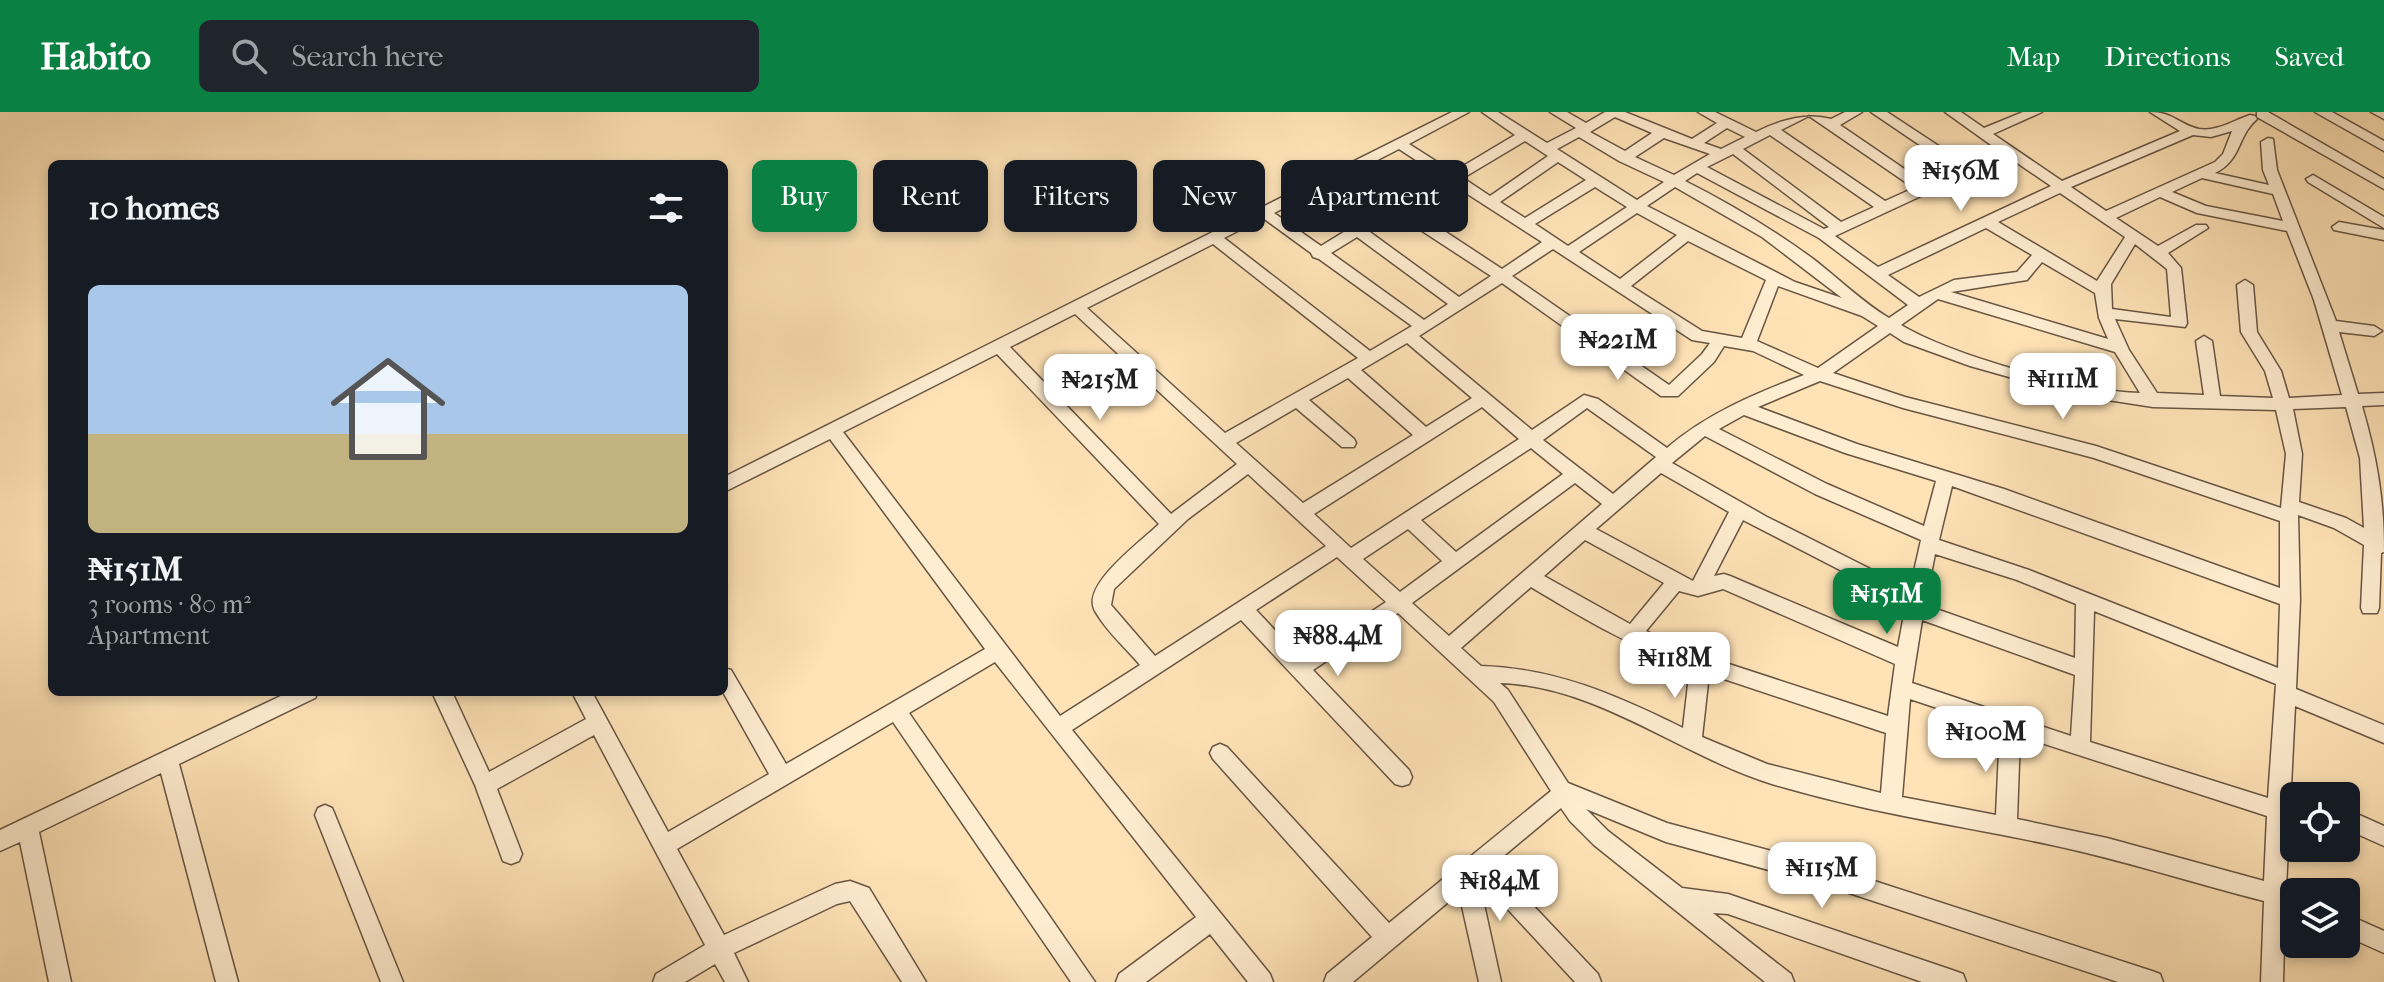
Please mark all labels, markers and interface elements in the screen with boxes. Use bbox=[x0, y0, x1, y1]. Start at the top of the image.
search box bbox=[199, 20, 759, 92]
text: Habito bbox=[40, 34, 151, 79]
icon: search bbox=[227, 34, 271, 78]
text: Search here bbox=[291, 39, 443, 74]
text: Map bbox=[2007, 40, 2060, 73]
text: Directions bbox=[2104, 40, 2231, 73]
text: Saved bbox=[2275, 40, 2344, 73]
pin: ₦156M bbox=[1905, 145, 2017, 213]
text: ₦156M bbox=[1922, 155, 2000, 186]
chip: Buy bbox=[752, 160, 857, 232]
chip: Rent bbox=[873, 160, 988, 232]
chip: Filters bbox=[1004, 160, 1137, 232]
chip: New bbox=[1153, 160, 1265, 232]
chip: Apartment bbox=[1281, 160, 1468, 232]
icon: filters bbox=[644, 186, 688, 230]
text: 10 homes bbox=[88, 188, 219, 228]
pin: ₦221M bbox=[1562, 314, 1674, 382]
text: ₦221M bbox=[1579, 324, 1657, 355]
icon: home bbox=[316, 337, 460, 481]
pin: ₦111M bbox=[2007, 353, 2119, 421]
pin: ₦215M bbox=[1044, 354, 1156, 422]
text: ₦111M bbox=[2028, 363, 2098, 394]
text: ₦215M bbox=[1062, 364, 1138, 395]
text: ₦151M bbox=[88, 549, 183, 589]
pin: ₦151M bbox=[1831, 568, 1943, 636]
text: ₦151M bbox=[1851, 578, 1923, 609]
text: 3 rooms · 80 m² bbox=[88, 589, 251, 620]
pin: ₦88.4M bbox=[1273, 610, 1403, 678]
text: Apartment bbox=[88, 620, 210, 651]
text: ₦88.4M bbox=[1293, 620, 1383, 651]
pin: ₦118M bbox=[1619, 632, 1731, 700]
text: ₦118M bbox=[1638, 642, 1712, 673]
pin: ₦100M bbox=[1930, 706, 2042, 774]
text: ₦100M bbox=[1946, 716, 2026, 747]
map controls bbox=[2280, 782, 2360, 958]
button: locate bbox=[2280, 782, 2360, 862]
pin: ₦115M bbox=[1766, 842, 1878, 910]
text: ₦115M bbox=[1786, 852, 1858, 883]
pin: ₦184M bbox=[1444, 855, 1556, 923]
text: ₦184M bbox=[1460, 865, 1540, 896]
button: layers bbox=[2280, 878, 2360, 958]

